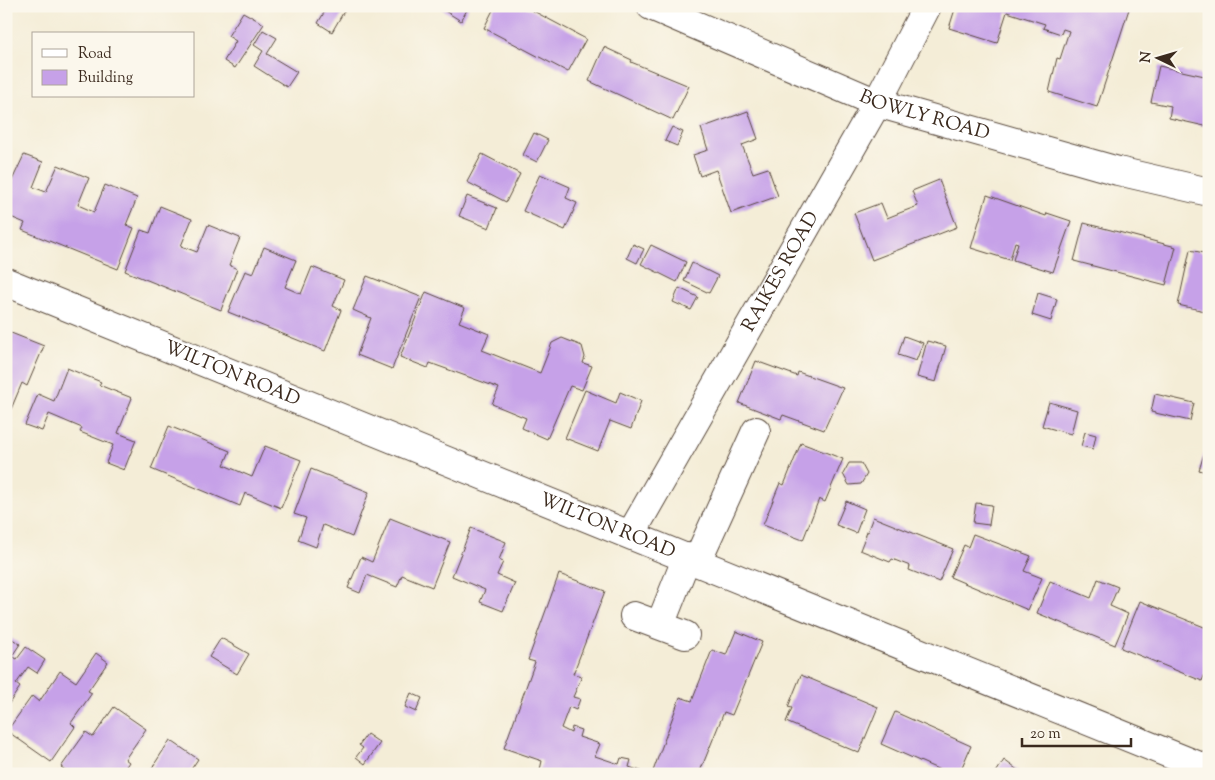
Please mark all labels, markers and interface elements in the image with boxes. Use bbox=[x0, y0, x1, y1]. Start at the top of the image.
legend bbox=[32, 32, 195, 98]
north arrow bbox=[1132, 32, 1182, 82]
text: Road bbox=[78, 44, 112, 65]
text: N bbox=[1137, 51, 1157, 63]
text: Building bbox=[78, 68, 133, 89]
street label: BOWLY ROAD bbox=[855, 83, 993, 148]
street label: RAIKES ROAD bbox=[736, 206, 826, 337]
street label: WILTON ROAD bbox=[160, 334, 304, 413]
street label: WILTON ROAD bbox=[535, 486, 679, 566]
scale bar bbox=[1022, 715, 1131, 747]
text: 20 m bbox=[1030, 724, 1061, 745]

